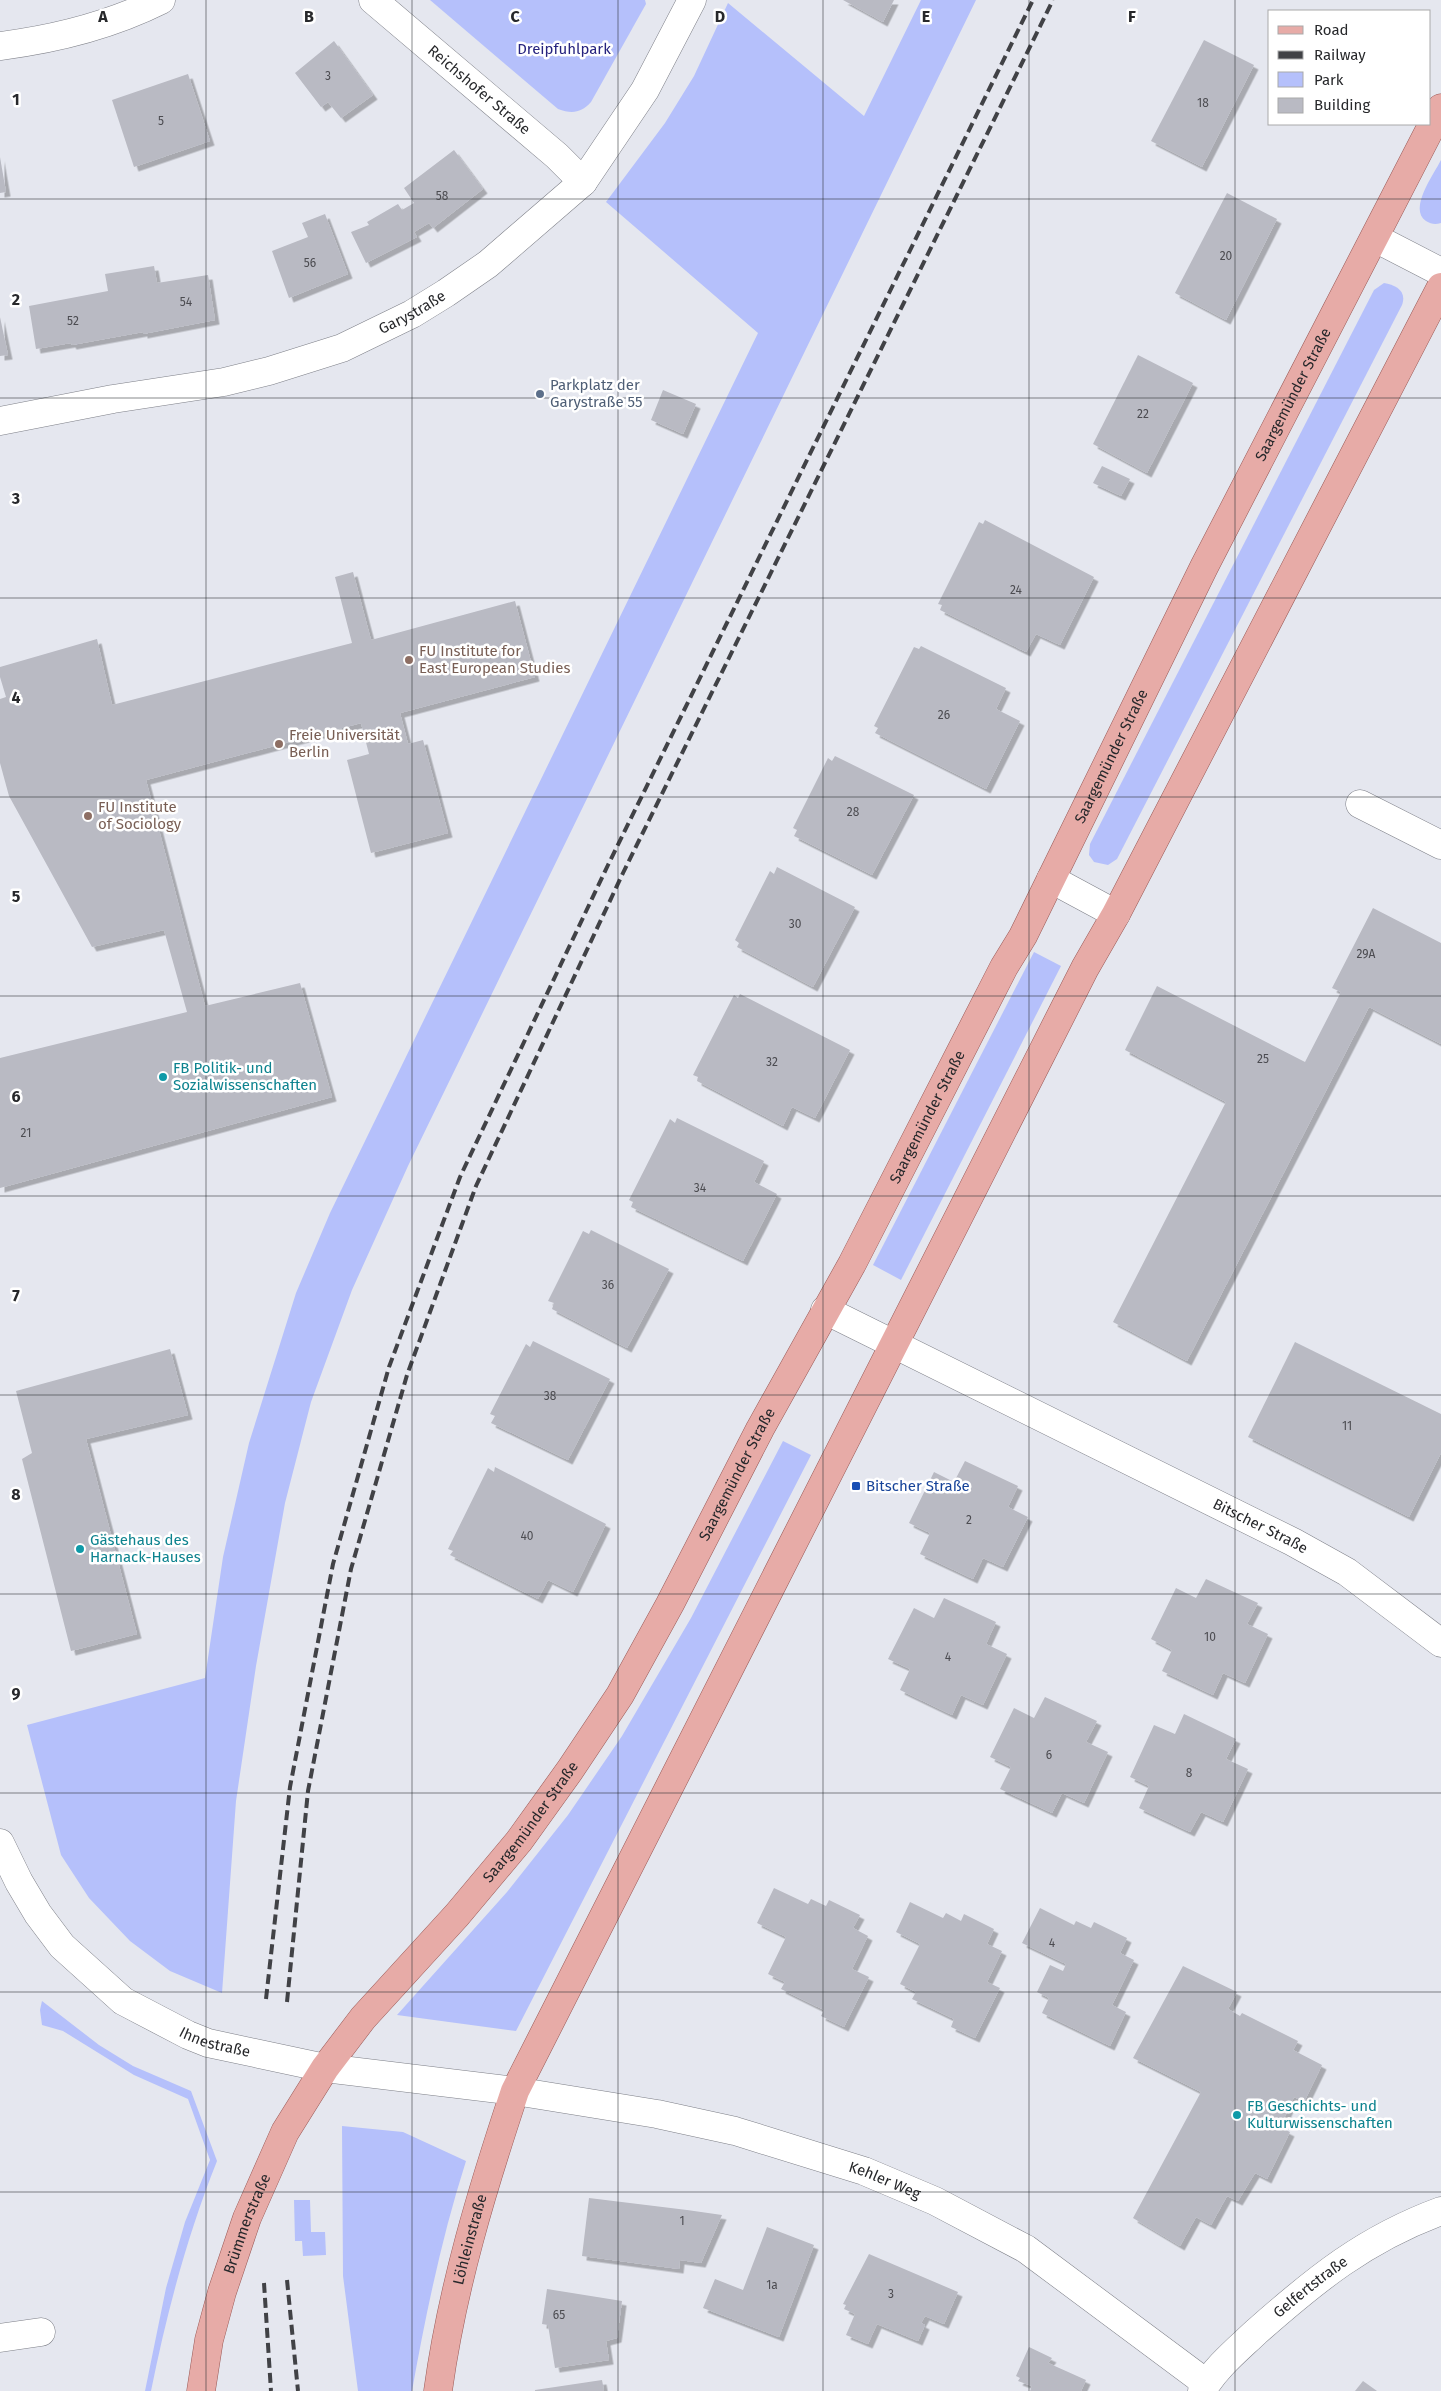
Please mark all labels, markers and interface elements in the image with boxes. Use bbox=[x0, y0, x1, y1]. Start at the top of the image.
text: A bbox=[97, 7, 108, 26]
text: B bbox=[304, 7, 314, 26]
text: C bbox=[510, 7, 520, 26]
text: D bbox=[715, 7, 725, 26]
text: E bbox=[922, 7, 930, 26]
text: F bbox=[1128, 7, 1136, 26]
legend bbox=[1268, 10, 1431, 125]
text: Road bbox=[1314, 21, 1349, 39]
park label: Dreipfuhlpark bbox=[517, 40, 611, 58]
street label: Reichshofer Straße bbox=[424, 41, 534, 138]
text: Railway bbox=[1314, 46, 1366, 64]
house number: 3 bbox=[325, 69, 331, 83]
text: Park bbox=[1314, 71, 1344, 89]
text: 1 bbox=[12, 90, 20, 109]
house number: 18 bbox=[1197, 96, 1209, 110]
text: Building bbox=[1314, 96, 1370, 114]
house number: 5 bbox=[158, 114, 164, 128]
house number: 58 bbox=[436, 189, 449, 203]
house number: 20 bbox=[1220, 249, 1233, 263]
house number: 56 bbox=[304, 256, 316, 270]
street label: Garystraße bbox=[376, 287, 449, 338]
text: 2 bbox=[12, 290, 20, 309]
house number: 54 bbox=[180, 295, 193, 309]
house number: 52 bbox=[67, 314, 79, 328]
street label: Saargemünder Straße bbox=[1251, 325, 1335, 464]
place label: Parkplatz der Garystraße 55 bbox=[550, 376, 643, 411]
marker: Parkplatz der Garystraße 55 bbox=[534, 388, 546, 400]
house number: 22 bbox=[1137, 407, 1149, 421]
text: 3 bbox=[11, 489, 20, 508]
house number: 24 bbox=[1010, 583, 1023, 597]
place label: FU Institute for East European Studies bbox=[419, 642, 570, 677]
marker: FU Institute for East European Studies bbox=[403, 654, 415, 666]
street label: Saargemünder Straße bbox=[1071, 686, 1152, 826]
text: 4 bbox=[11, 688, 21, 707]
house number: 26 bbox=[938, 708, 950, 722]
place label: Freie Universität Berlin bbox=[289, 726, 400, 761]
marker: Freie Universität Berlin bbox=[273, 738, 285, 750]
place label: FU Institute of Sociology bbox=[98, 798, 182, 833]
house number: 28 bbox=[847, 805, 860, 819]
marker: FU Institute of Sociology bbox=[82, 810, 94, 822]
text: 5 bbox=[12, 887, 21, 906]
house number: 30 bbox=[789, 917, 802, 931]
house number: 29A bbox=[1357, 947, 1376, 961]
street label: Saargemünder Straße bbox=[886, 1047, 969, 1187]
house number: 25 bbox=[1257, 1052, 1269, 1066]
house number: 32 bbox=[766, 1055, 778, 1069]
place label: FB Politik- und Sozialwissenschaften bbox=[173, 1059, 317, 1094]
marker: FB Politik- und Sozialwissenschaften bbox=[157, 1071, 169, 1083]
text: 6 bbox=[11, 1087, 21, 1106]
house number: 21 bbox=[21, 1126, 31, 1140]
house number: 34 bbox=[694, 1181, 707, 1195]
house number: 36 bbox=[602, 1278, 614, 1292]
text: 7 bbox=[12, 1286, 20, 1305]
house number: 38 bbox=[544, 1389, 557, 1403]
street label: Saargemünder Straße bbox=[695, 1405, 779, 1544]
house number: 11 bbox=[1342, 1419, 1352, 1433]
place label: Bitscher Straße bbox=[866, 1477, 970, 1495]
marker: Bitscher Straße bbox=[850, 1480, 862, 1492]
text: 8 bbox=[11, 1485, 21, 1504]
street label: Bitscher Straße bbox=[1210, 1495, 1311, 1557]
house number: 2 bbox=[966, 1513, 972, 1527]
house number: 40 bbox=[520, 1529, 534, 1543]
place label: Gästehaus des Harnack-Hauses bbox=[90, 1531, 201, 1566]
marker: Gästehaus des Harnack-Hauses bbox=[74, 1543, 86, 1555]
house number: 10 bbox=[1204, 1630, 1216, 1644]
house number: 4 bbox=[945, 1650, 952, 1664]
text: 9 bbox=[12, 1684, 21, 1703]
house number: 6 bbox=[1046, 1748, 1052, 1762]
street label: Saargemünder Straße bbox=[479, 1758, 582, 1886]
house number: 8 bbox=[1186, 1766, 1193, 1780]
house number: 4 bbox=[1049, 1936, 1056, 1950]
street label: Ihnestraße bbox=[176, 2023, 252, 2061]
place label: FB Geschichts- und Kulturwissenschaften bbox=[1247, 2097, 1393, 2132]
marker: FB Geschichts- und Kulturwissenschaften bbox=[1231, 2109, 1243, 2121]
street label: Kehler Weg bbox=[847, 2158, 924, 2203]
street label: Brümmerstraße bbox=[220, 2171, 274, 2276]
street label: Löhleinstraße bbox=[449, 2192, 491, 2287]
house number: 1 bbox=[679, 2214, 685, 2228]
street label: Gelfertstraße bbox=[1270, 2252, 1351, 2322]
house number: 1a bbox=[766, 2278, 778, 2292]
house number: 3 bbox=[888, 2287, 894, 2301]
house number: 65 bbox=[553, 2308, 565, 2322]

